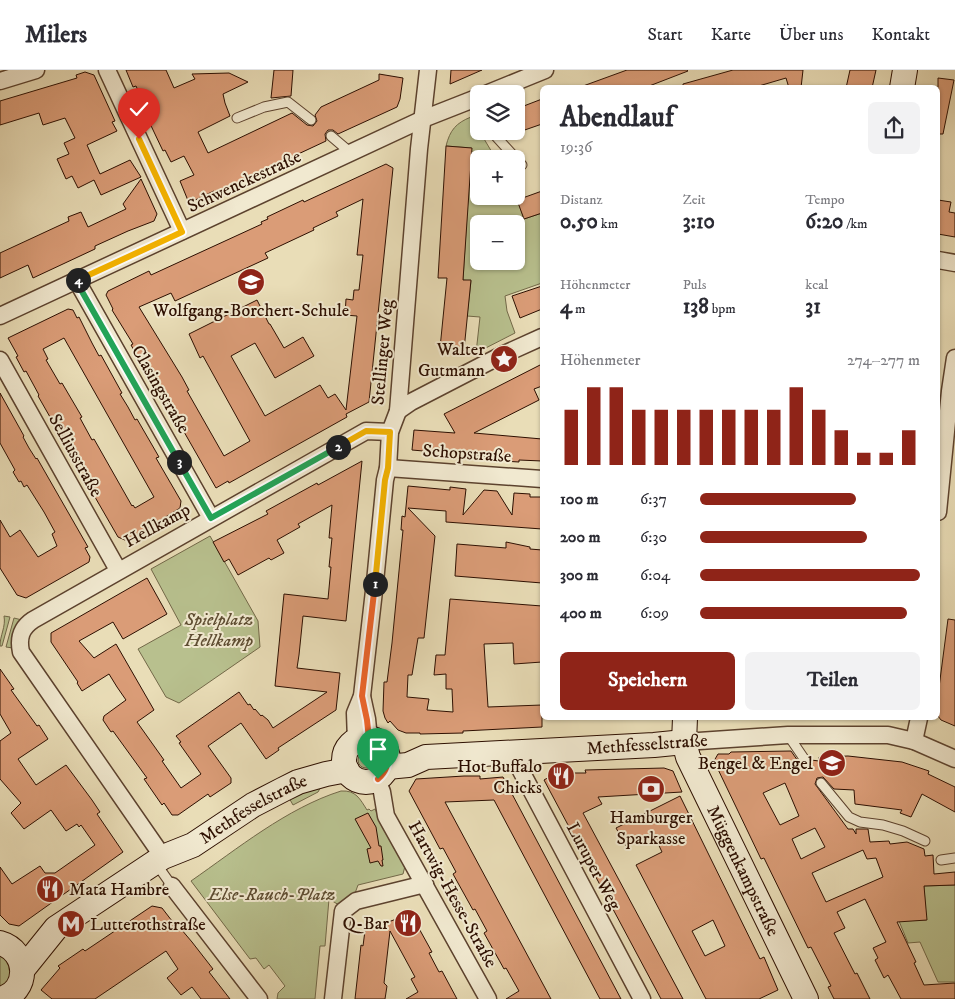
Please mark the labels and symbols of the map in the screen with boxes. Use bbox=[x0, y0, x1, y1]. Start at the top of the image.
pin bbox=[118, 88, 160, 139]
street label: Schwenckestraße bbox=[184, 146, 305, 218]
school or university icon: Wolfgang-Borchert-Schule bbox=[236, 267, 266, 297]
pin: 4 bbox=[66, 268, 90, 292]
street label: Stellinger Weg bbox=[367, 298, 399, 406]
place label: Wolfgang-Borchert-Schule bbox=[152, 300, 349, 322]
place label: Walter Gutmann bbox=[418, 339, 486, 382]
street label: Clasingstraße bbox=[126, 341, 194, 438]
place icon: Walter Gutmann bbox=[489, 344, 519, 374]
street label: Selliusstraße bbox=[43, 410, 107, 501]
pin: 2 bbox=[326, 434, 350, 460]
street label: Schopstraße bbox=[422, 440, 512, 468]
pin: 3 bbox=[166, 450, 192, 474]
street label: Hellkamp bbox=[121, 499, 194, 553]
pin: 1 bbox=[362, 572, 388, 596]
park label: Spielplatz Hellkamp bbox=[184, 609, 253, 652]
pin bbox=[357, 728, 399, 779]
street label: Methfesselstraße bbox=[586, 730, 708, 760]
school or university icon: Bengel & Engel bbox=[817, 748, 847, 778]
place label: Bengel & Engel bbox=[698, 753, 814, 775]
place label: Hot Buffalo Chicks bbox=[457, 756, 542, 799]
restaurant icon: Hot Buffalo Chicks bbox=[546, 761, 576, 791]
street label: Methfesselstraße bbox=[196, 770, 310, 849]
bank icon: Hamburger Sparkasse bbox=[636, 774, 666, 804]
street label: Müggenkampstraße bbox=[701, 802, 784, 940]
place label: Hamburger Sparkasse bbox=[610, 807, 693, 850]
street label: Hartwig-Hesse-Straße bbox=[403, 817, 502, 972]
street label: Luruper Weg bbox=[561, 819, 625, 914]
restaurant icon: Mata Hambre bbox=[35, 874, 65, 904]
place label: Mata Hambre bbox=[69, 879, 169, 901]
park label: Else-Rauch-Platz bbox=[207, 884, 336, 906]
restaurant icon: Q-Bar bbox=[393, 908, 423, 938]
metro station icon: Lutterothstraße bbox=[56, 909, 86, 939]
place label: Q-Bar bbox=[343, 913, 389, 935]
place label: Lutterothstraße bbox=[90, 914, 206, 936]

